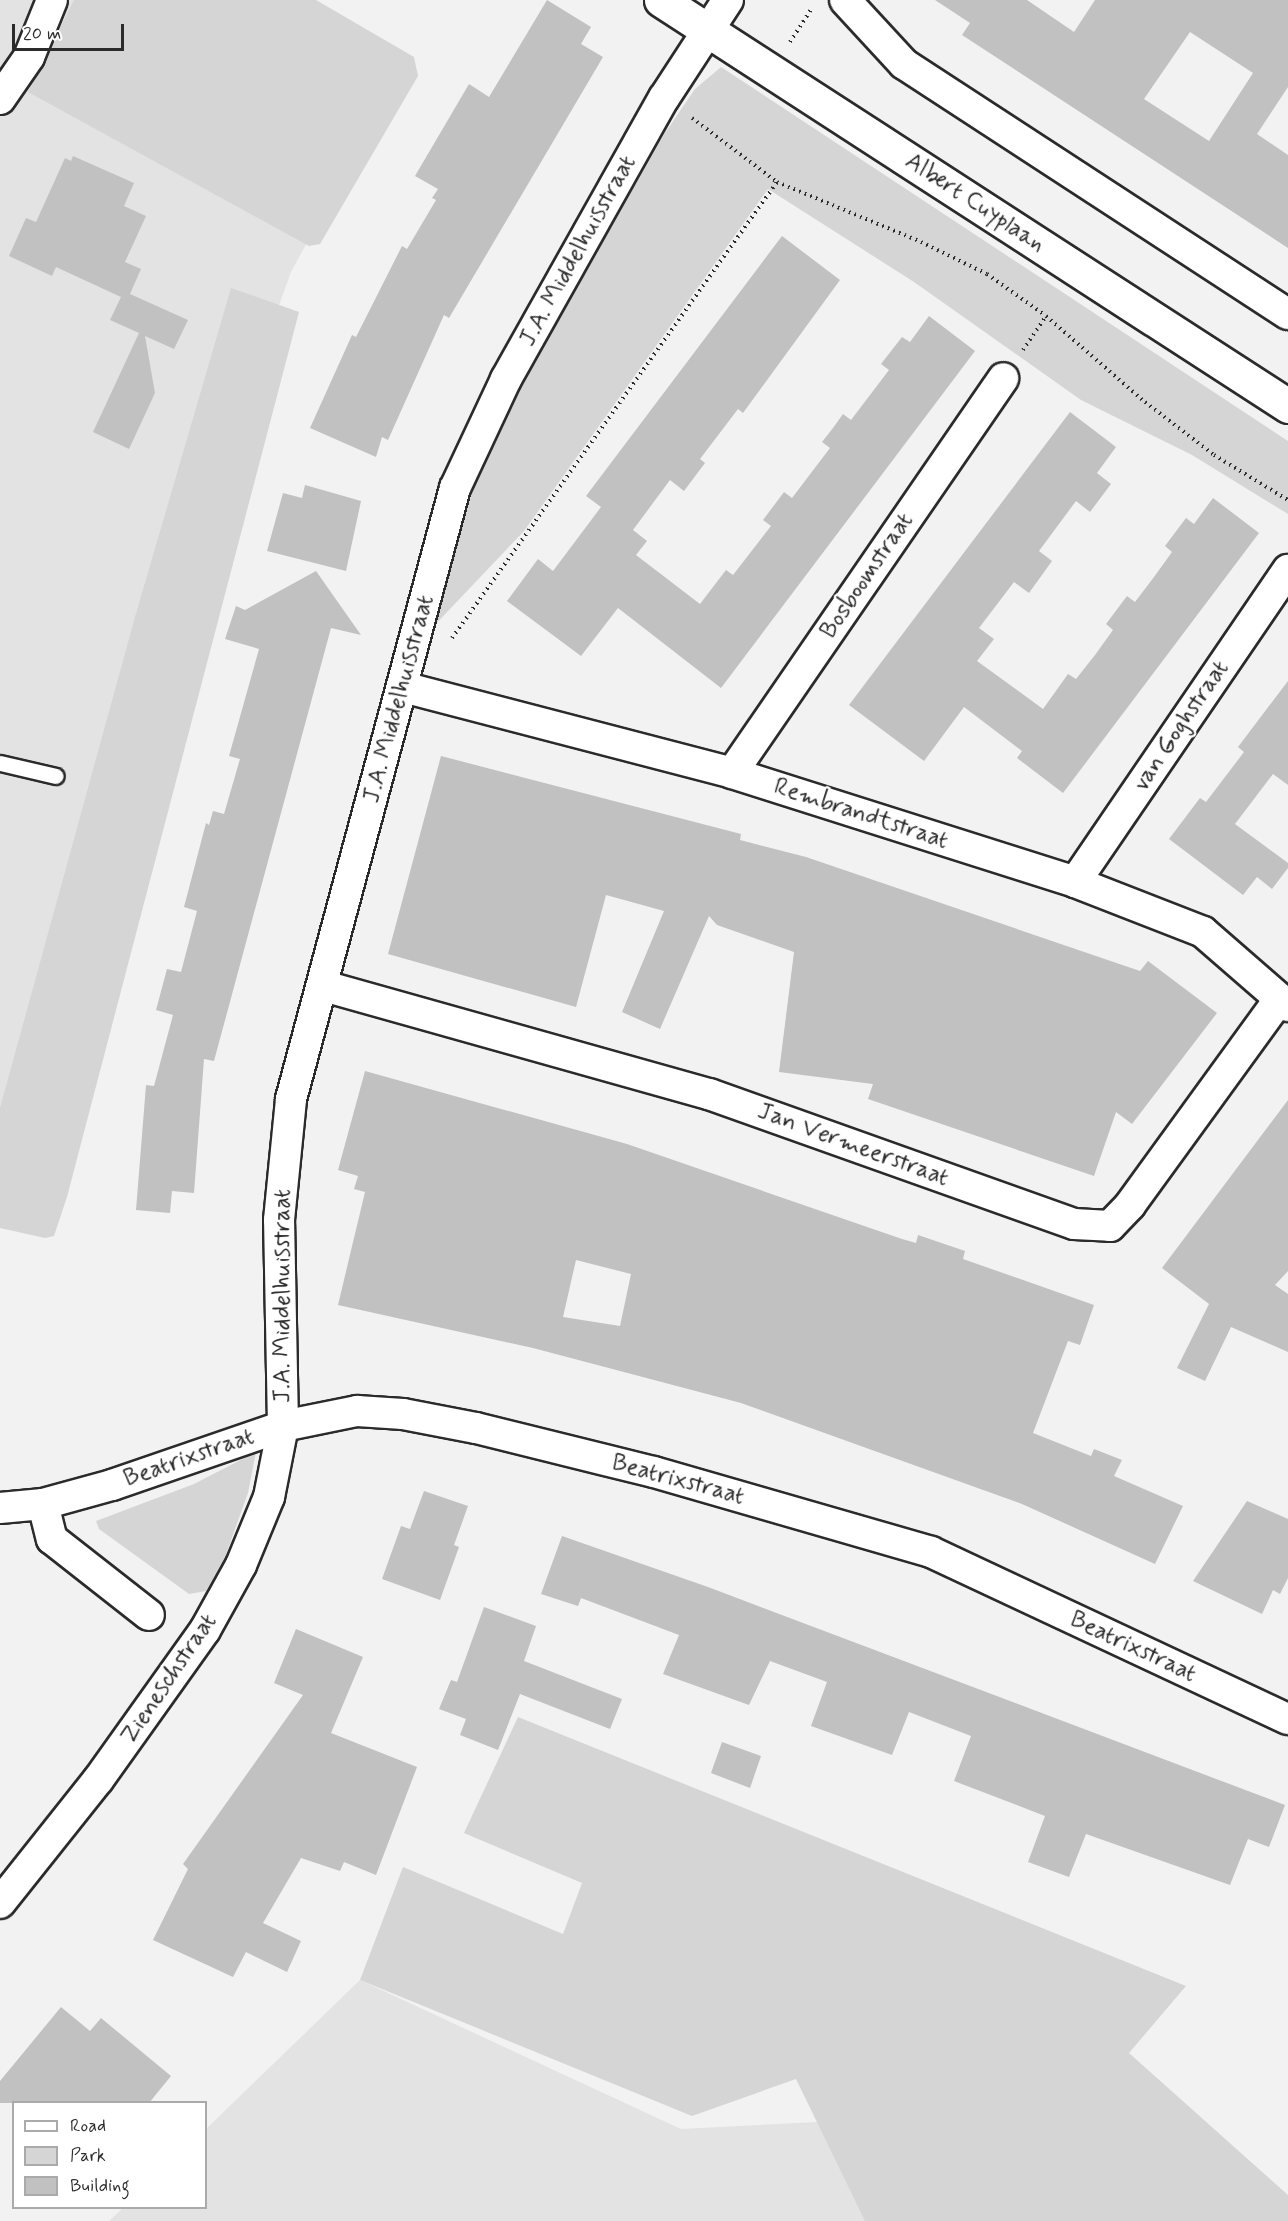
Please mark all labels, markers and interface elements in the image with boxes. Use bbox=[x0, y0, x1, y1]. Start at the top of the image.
scale bar bbox=[15, 12, 128, 50]
text: 20 m bbox=[23, 22, 61, 46]
street label: Albert Cuyplaan bbox=[898, 146, 1052, 260]
street label: J.A. Middelhuisstraat bbox=[514, 150, 642, 352]
street label: Bosboomstraat bbox=[814, 508, 920, 644]
street label: J.A. Middelhuisstraat bbox=[357, 592, 441, 806]
street label: van Goghstraat bbox=[1127, 656, 1235, 796]
street label: Rembrandtstraat bbox=[770, 772, 952, 856]
street label: Jan Vermeerstraat bbox=[754, 1097, 952, 1193]
street label: J.A. Middelhuisstraat bbox=[269, 1189, 297, 1403]
street label: Beatrixstraat bbox=[120, 1422, 258, 1494]
street label: Beatrixstraat bbox=[609, 1448, 747, 1512]
street label: Beatrixstraat bbox=[1065, 1605, 1201, 1689]
street label: Zieneschstraat bbox=[115, 1608, 223, 1750]
legend bbox=[12, 2101, 207, 2209]
text: Road bbox=[70, 2114, 106, 2138]
text: Park bbox=[70, 2144, 106, 2168]
text: Building bbox=[70, 2174, 130, 2198]

